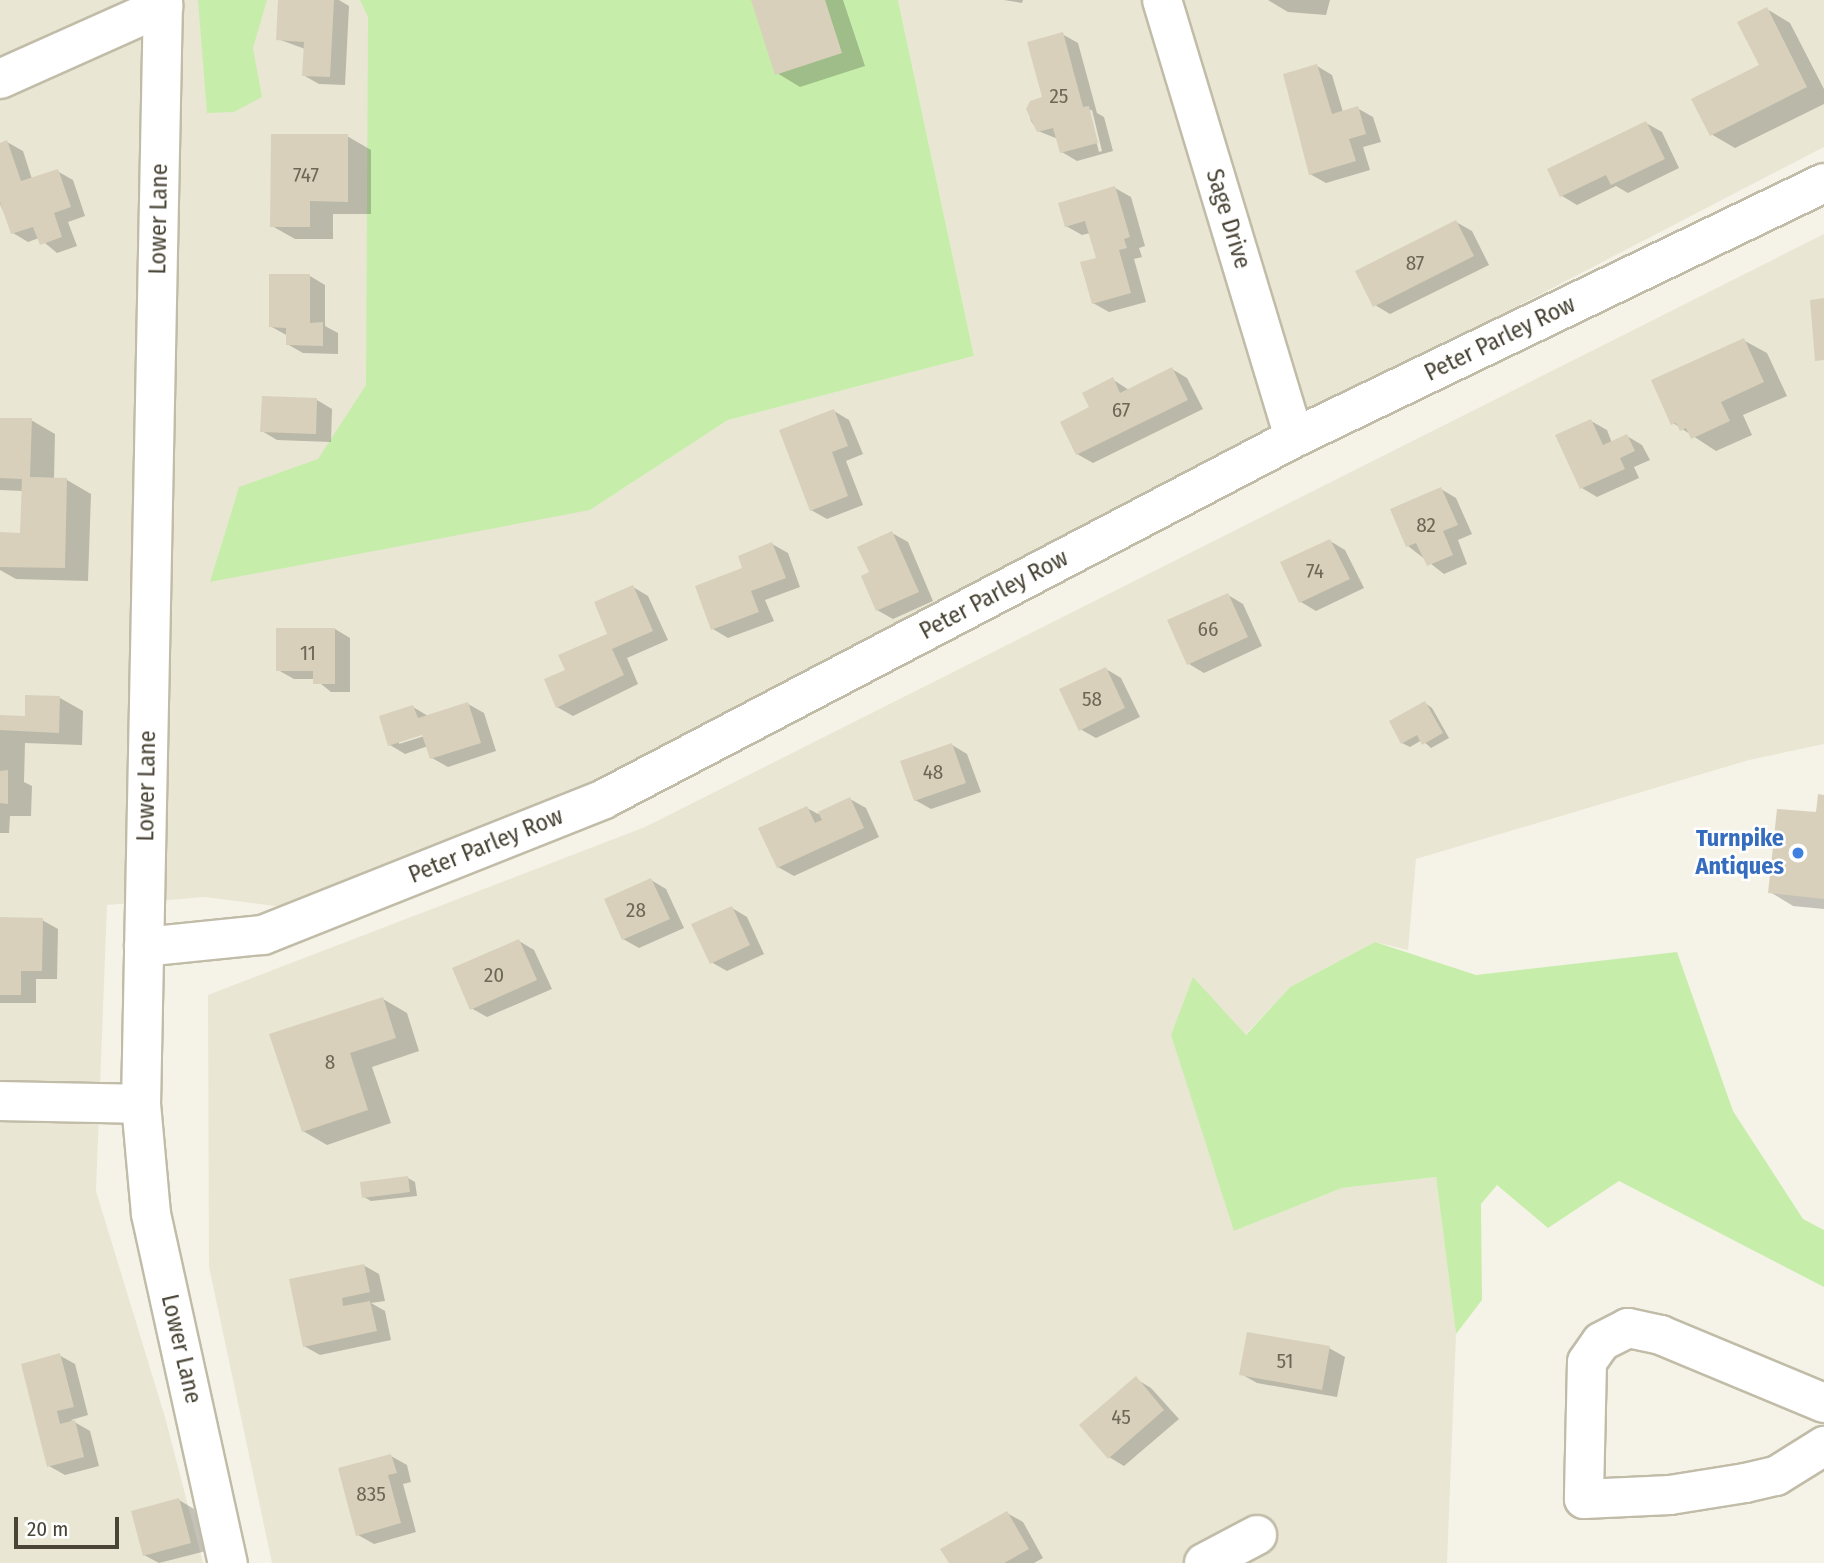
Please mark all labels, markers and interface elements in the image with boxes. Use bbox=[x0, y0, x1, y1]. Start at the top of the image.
house number: 25 bbox=[1050, 83, 1068, 109]
house number: 747 bbox=[293, 162, 319, 188]
street label: Lower Lane bbox=[144, 163, 174, 275]
street label: Sage Drive bbox=[1199, 166, 1257, 272]
house number: 87 bbox=[1406, 250, 1424, 276]
street label: Peter Parley Row bbox=[1420, 290, 1580, 388]
house number: 67 bbox=[1112, 397, 1130, 423]
house number: 82 bbox=[1416, 512, 1436, 538]
street label: Peter Parley Row bbox=[915, 544, 1073, 646]
house number: 74 bbox=[1306, 558, 1324, 584]
house number: 66 bbox=[1198, 616, 1218, 642]
house number: 11 bbox=[300, 640, 316, 666]
house number: 58 bbox=[1082, 686, 1102, 712]
street label: Lower Lane bbox=[132, 730, 162, 842]
house number: 48 bbox=[923, 759, 943, 785]
street label: Peter Parley Row bbox=[405, 802, 567, 890]
place label: Turnpike Antiques bbox=[1696, 825, 1784, 881]
marker: Turnpike Antiques bbox=[1790, 845, 1806, 861]
house number: 28 bbox=[626, 897, 646, 923]
house number: 20 bbox=[484, 962, 504, 988]
house number: 8 bbox=[325, 1049, 335, 1075]
street label: Lower Lane bbox=[154, 1292, 208, 1406]
house number: 51 bbox=[1277, 1348, 1293, 1374]
house number: 45 bbox=[1111, 1404, 1131, 1430]
house number: 835 bbox=[356, 1481, 386, 1507]
scale bar bbox=[18, 1504, 122, 1548]
text: 20 m bbox=[27, 1516, 68, 1542]

